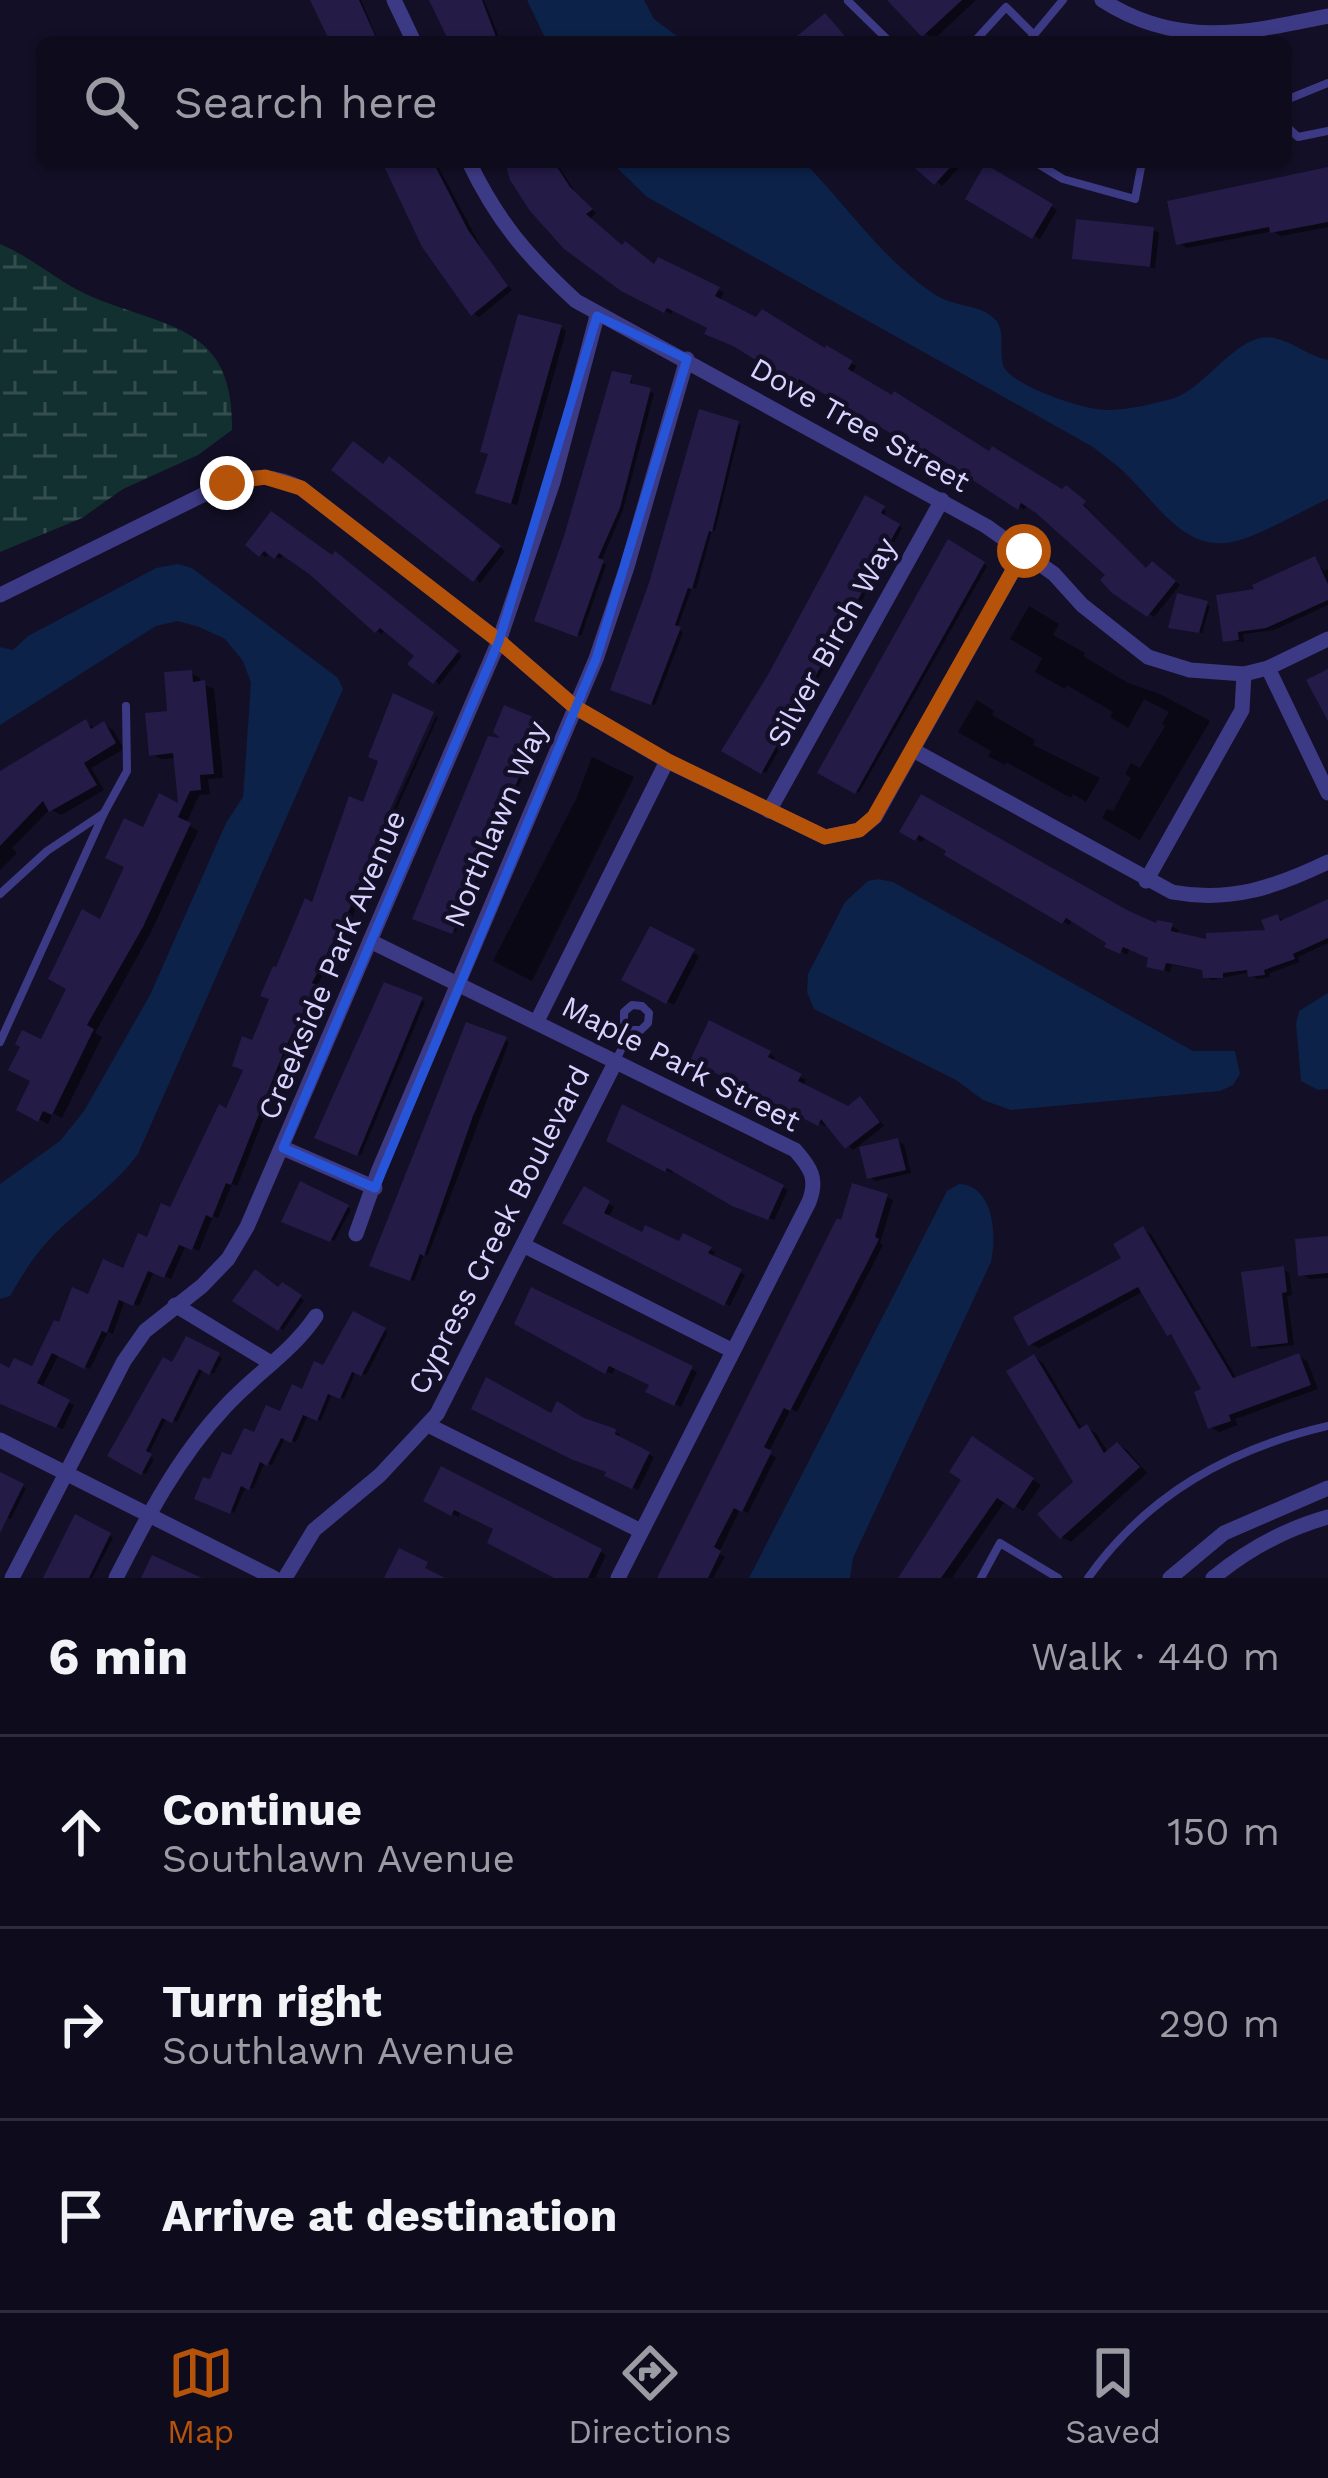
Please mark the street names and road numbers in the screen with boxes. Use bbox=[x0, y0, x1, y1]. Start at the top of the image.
street label: Dove Tree Street bbox=[745, 350, 976, 499]
street label: Silver Birch Way bbox=[760, 531, 904, 752]
street label: Northlawn Way bbox=[436, 715, 555, 932]
street label: Creekside Park Avenue bbox=[250, 805, 413, 1125]
street label: Maple Park Street bbox=[556, 988, 806, 1139]
street label: Cypress Creek Boulevard bbox=[400, 1060, 597, 1400]

